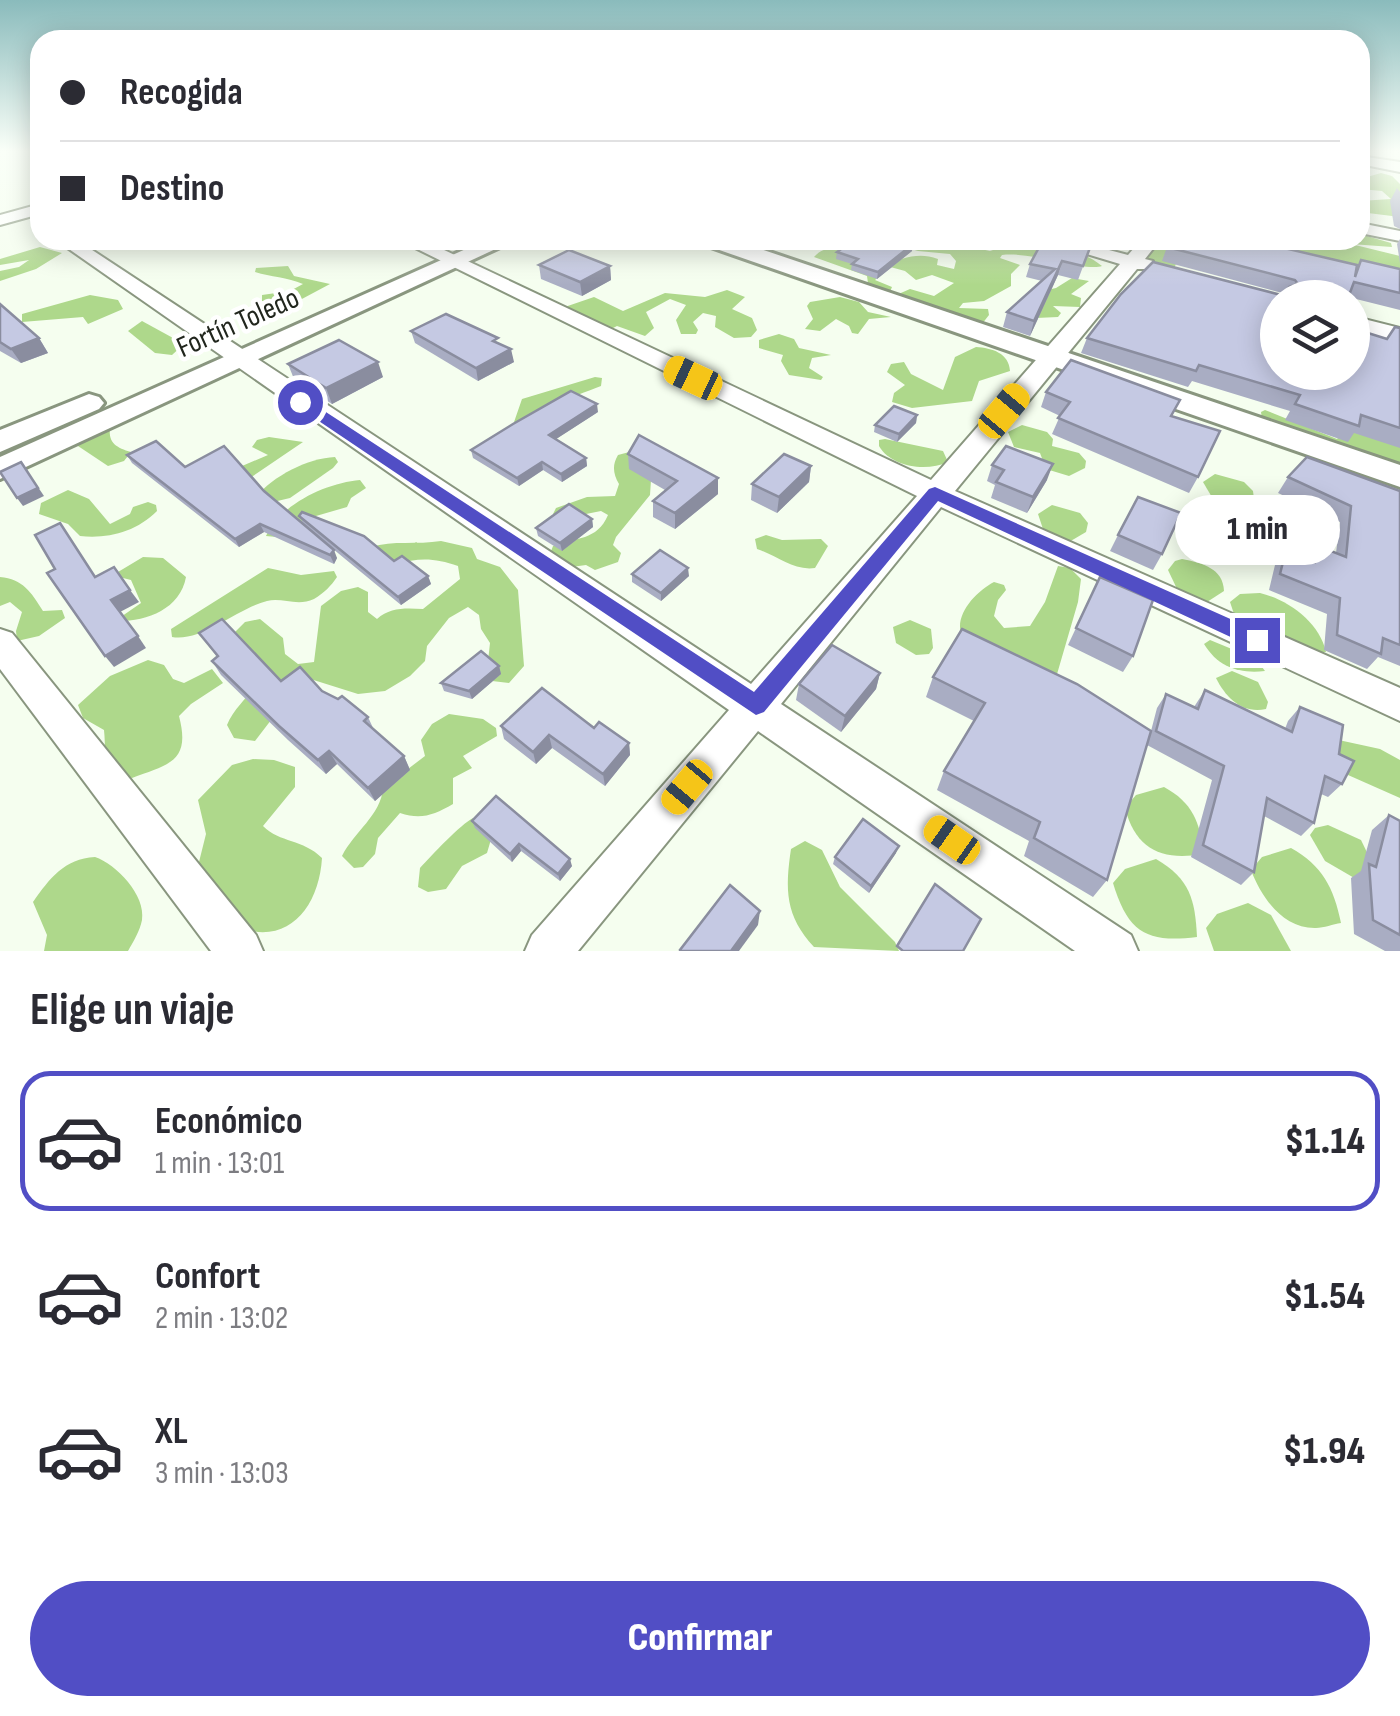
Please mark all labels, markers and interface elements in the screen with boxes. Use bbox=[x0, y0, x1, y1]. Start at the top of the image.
text: Recogida bbox=[120, 70, 243, 115]
text: Destino bbox=[120, 166, 224, 211]
street label: Fortín Toledo bbox=[171, 280, 305, 366]
map controls bbox=[1260, 280, 1370, 390]
button: layers bbox=[1260, 280, 1370, 390]
car bbox=[659, 352, 727, 404]
car bbox=[973, 378, 1035, 444]
route start bbox=[278, 380, 323, 425]
callout: 1 min bbox=[1174, 495, 1340, 565]
text: 1 min bbox=[1227, 510, 1288, 549]
route end bbox=[1235, 618, 1280, 663]
car bbox=[656, 754, 718, 820]
car bbox=[919, 811, 985, 869]
text: Elige un viaje bbox=[30, 983, 235, 1038]
icon: car bbox=[35, 1096, 125, 1186]
text: Económico bbox=[155, 1099, 303, 1144]
text: $1.14 bbox=[1285, 1119, 1365, 1164]
text: 1 min · 13:01 bbox=[155, 1144, 284, 1183]
icon: car bbox=[35, 1251, 125, 1341]
text: Confort bbox=[155, 1254, 260, 1299]
text: $1.54 bbox=[1284, 1274, 1365, 1319]
text: 2 min · 13:02 bbox=[155, 1299, 288, 1338]
icon: car bbox=[35, 1406, 125, 1496]
text: XL bbox=[155, 1409, 188, 1454]
text: $1.94 bbox=[1283, 1429, 1365, 1474]
text: 3 min · 13:03 bbox=[155, 1454, 289, 1493]
button: Confirmar bbox=[30, 1581, 1370, 1696]

